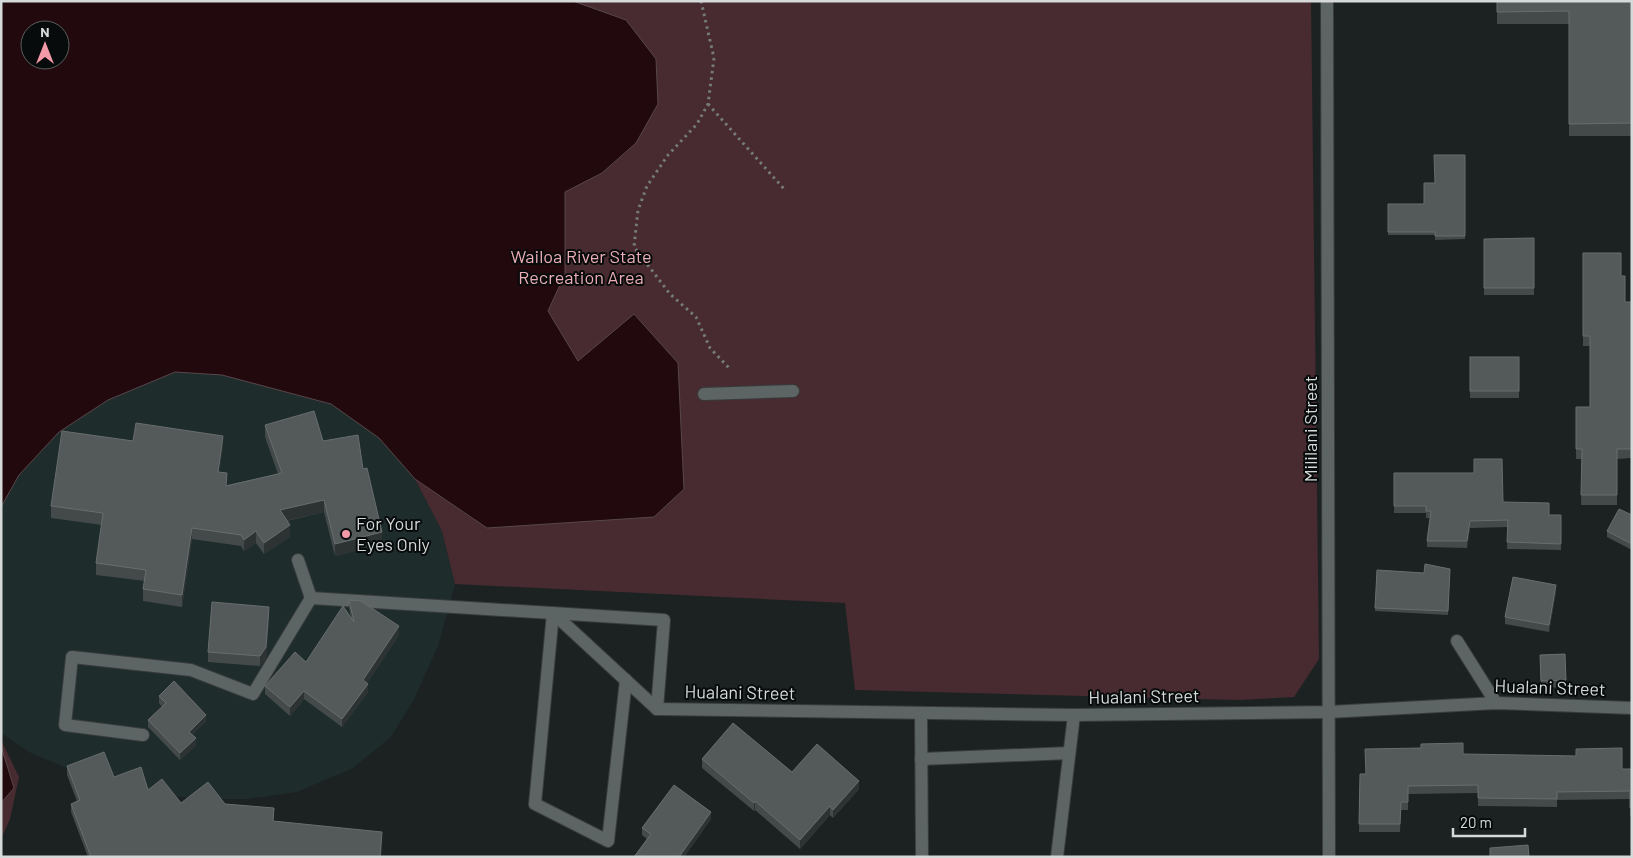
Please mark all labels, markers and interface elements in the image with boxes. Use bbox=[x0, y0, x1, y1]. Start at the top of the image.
north arrow bbox=[20, 20, 70, 70]
text: N bbox=[40, 23, 50, 40]
park label: Wailoa River State Recreation Area bbox=[510, 245, 652, 288]
street label: Mililani Street bbox=[1299, 376, 1321, 482]
place label: For Your Eyes Only bbox=[356, 512, 430, 555]
marker: For Your Eyes Only bbox=[340, 528, 352, 540]
street label: Hualani Street bbox=[1494, 674, 1606, 700]
street label: Hualani Street bbox=[684, 680, 796, 704]
street label: Hualani Street bbox=[1088, 684, 1200, 708]
scale bar bbox=[1453, 806, 1526, 838]
text: 20 m bbox=[1460, 813, 1492, 831]

